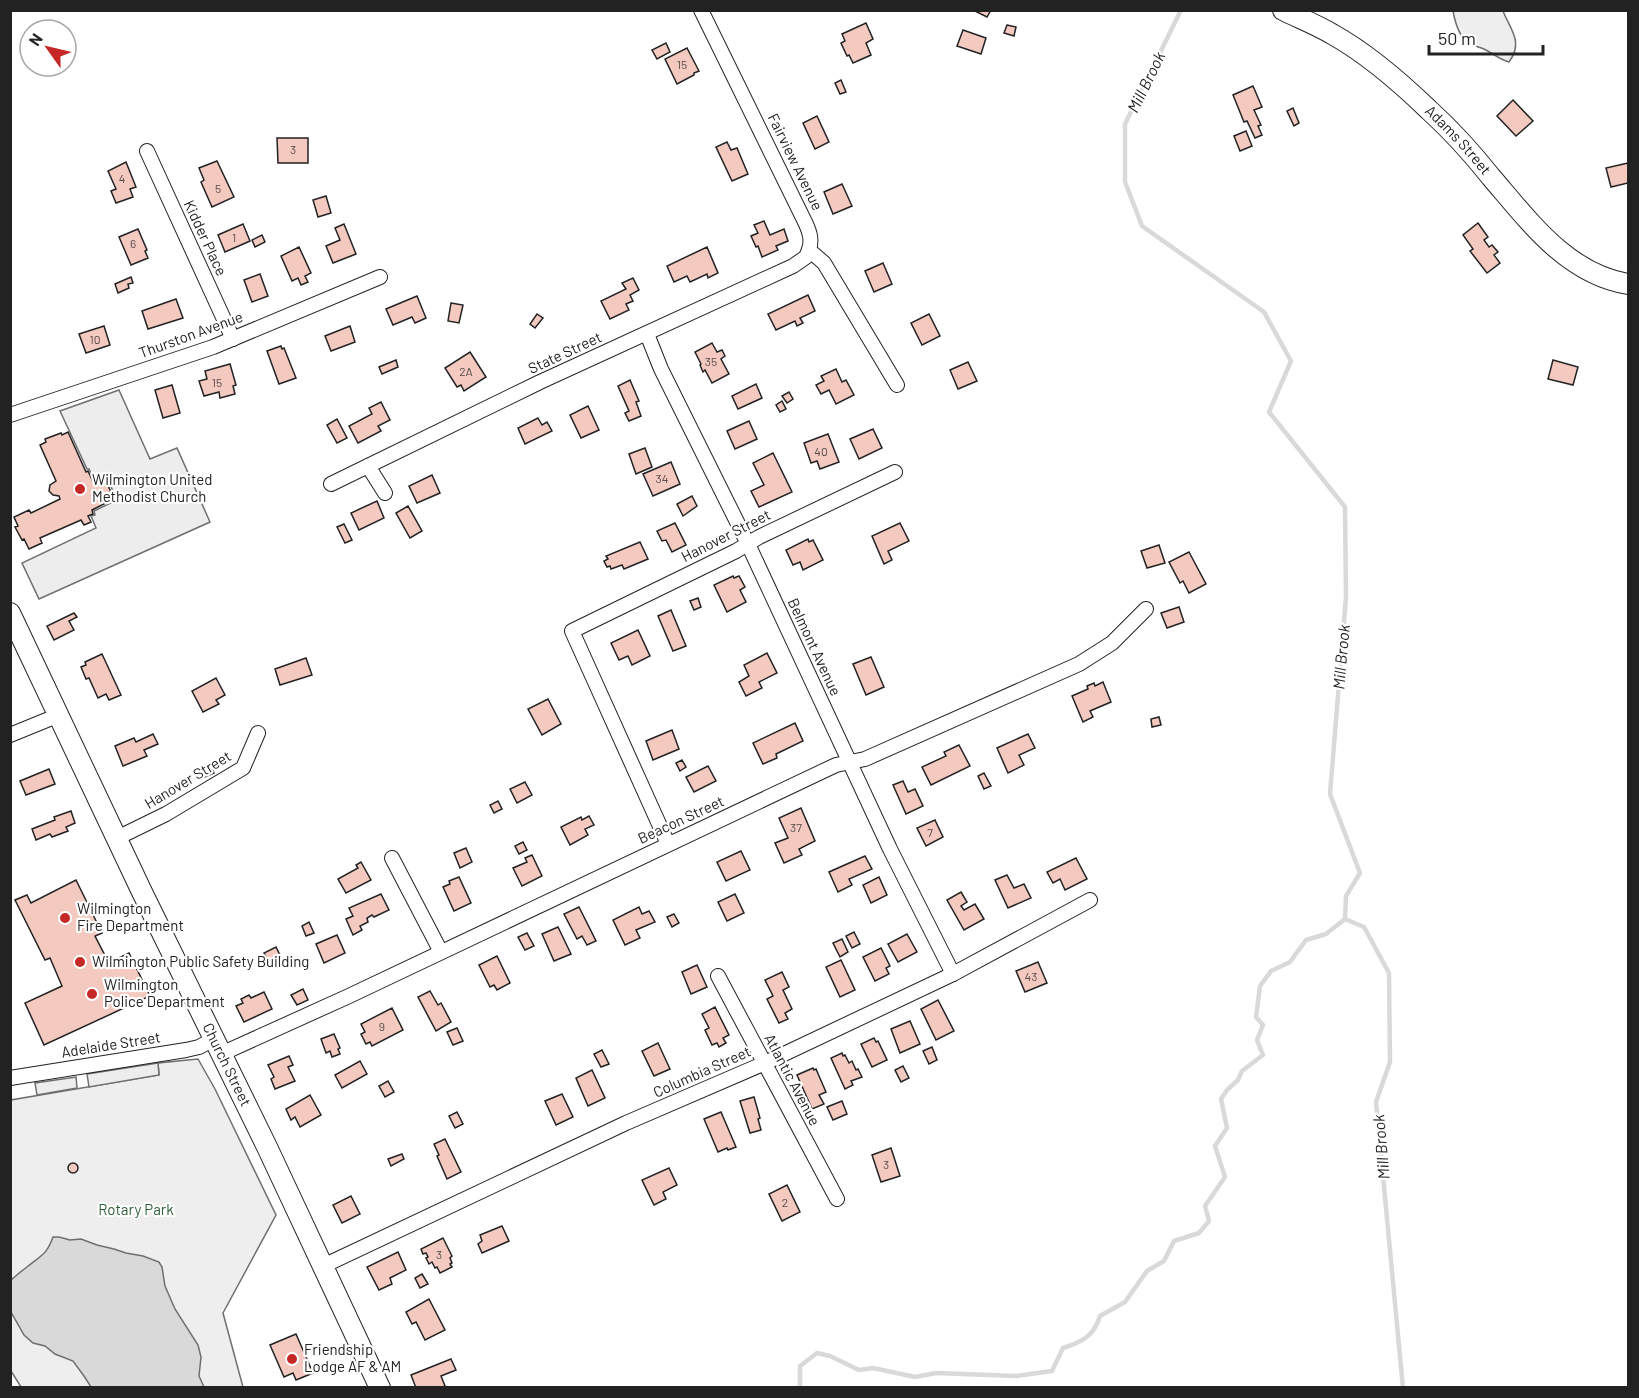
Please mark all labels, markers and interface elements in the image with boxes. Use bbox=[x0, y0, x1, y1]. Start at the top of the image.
north arrow bbox=[18, 18, 78, 78]
scale bar bbox=[1429, 18, 1543, 56]
text: 50 m bbox=[1438, 27, 1476, 49]
text: N bbox=[24, 30, 46, 49]
water label: Mill Brook bbox=[1123, 48, 1169, 115]
house number: 15 bbox=[677, 57, 687, 71]
street label: Adams Street bbox=[1422, 101, 1495, 178]
street label: Fairview Avenue bbox=[765, 110, 827, 213]
house number: 3 bbox=[290, 142, 296, 156]
house number: 4 bbox=[119, 171, 125, 185]
house number: 5 bbox=[215, 181, 221, 195]
street label: Kidder Place bbox=[181, 197, 231, 278]
house number: 1 bbox=[232, 230, 236, 244]
house number: 6 bbox=[130, 236, 136, 250]
street label: Thurston Avenue bbox=[136, 307, 245, 361]
street label: State Street bbox=[525, 327, 604, 377]
house number: 10 bbox=[90, 332, 100, 346]
house number: 35 bbox=[705, 354, 717, 368]
house number: 2A bbox=[459, 364, 473, 378]
house number: 15 bbox=[212, 375, 222, 389]
house number: 40 bbox=[814, 444, 828, 458]
place label: Wilmington United Methodist Church bbox=[92, 470, 212, 505]
house number: 34 bbox=[656, 471, 668, 485]
marker: Wilmington United Methodist Church bbox=[73, 482, 87, 496]
street label: Hanover Street bbox=[678, 505, 773, 565]
street label: Belmont Avenue bbox=[784, 595, 845, 698]
water label: Mill Brook bbox=[1328, 623, 1353, 690]
street label: Hanover Street bbox=[141, 746, 234, 812]
street label: Beacon Street bbox=[635, 791, 727, 847]
house number: 37 bbox=[790, 820, 802, 834]
house number: 7 bbox=[927, 825, 933, 839]
place label: Wilmington Fire Department bbox=[77, 899, 184, 934]
marker: Wilmington Fire Department bbox=[58, 911, 72, 925]
place label: Wilmington Public Safety Building bbox=[92, 952, 309, 970]
marker: Wilmington Public Safety Building bbox=[73, 955, 87, 969]
house number: 43 bbox=[1025, 969, 1037, 983]
place label: Wilmington Police Department bbox=[104, 975, 225, 1010]
marker: Wilmington Police Department bbox=[85, 987, 99, 1001]
house number: 9 bbox=[379, 1019, 385, 1033]
street label: Church Street bbox=[200, 1020, 256, 1109]
street label: Adelaide Street bbox=[60, 1027, 162, 1061]
street label: Atlantic Avenue bbox=[761, 1031, 825, 1128]
street label: Columbia Street bbox=[650, 1042, 753, 1101]
water label: Mill Brook bbox=[1368, 1113, 1393, 1180]
house number: 3 bbox=[883, 1157, 889, 1171]
house number: 2 bbox=[782, 1195, 788, 1209]
park label: Rotary Park bbox=[98, 1200, 174, 1218]
house number: 3 bbox=[436, 1247, 442, 1261]
place label: Friendship Lodge AF & AM bbox=[304, 1340, 401, 1375]
marker: Friendship Lodge AF & AM bbox=[285, 1352, 299, 1366]

